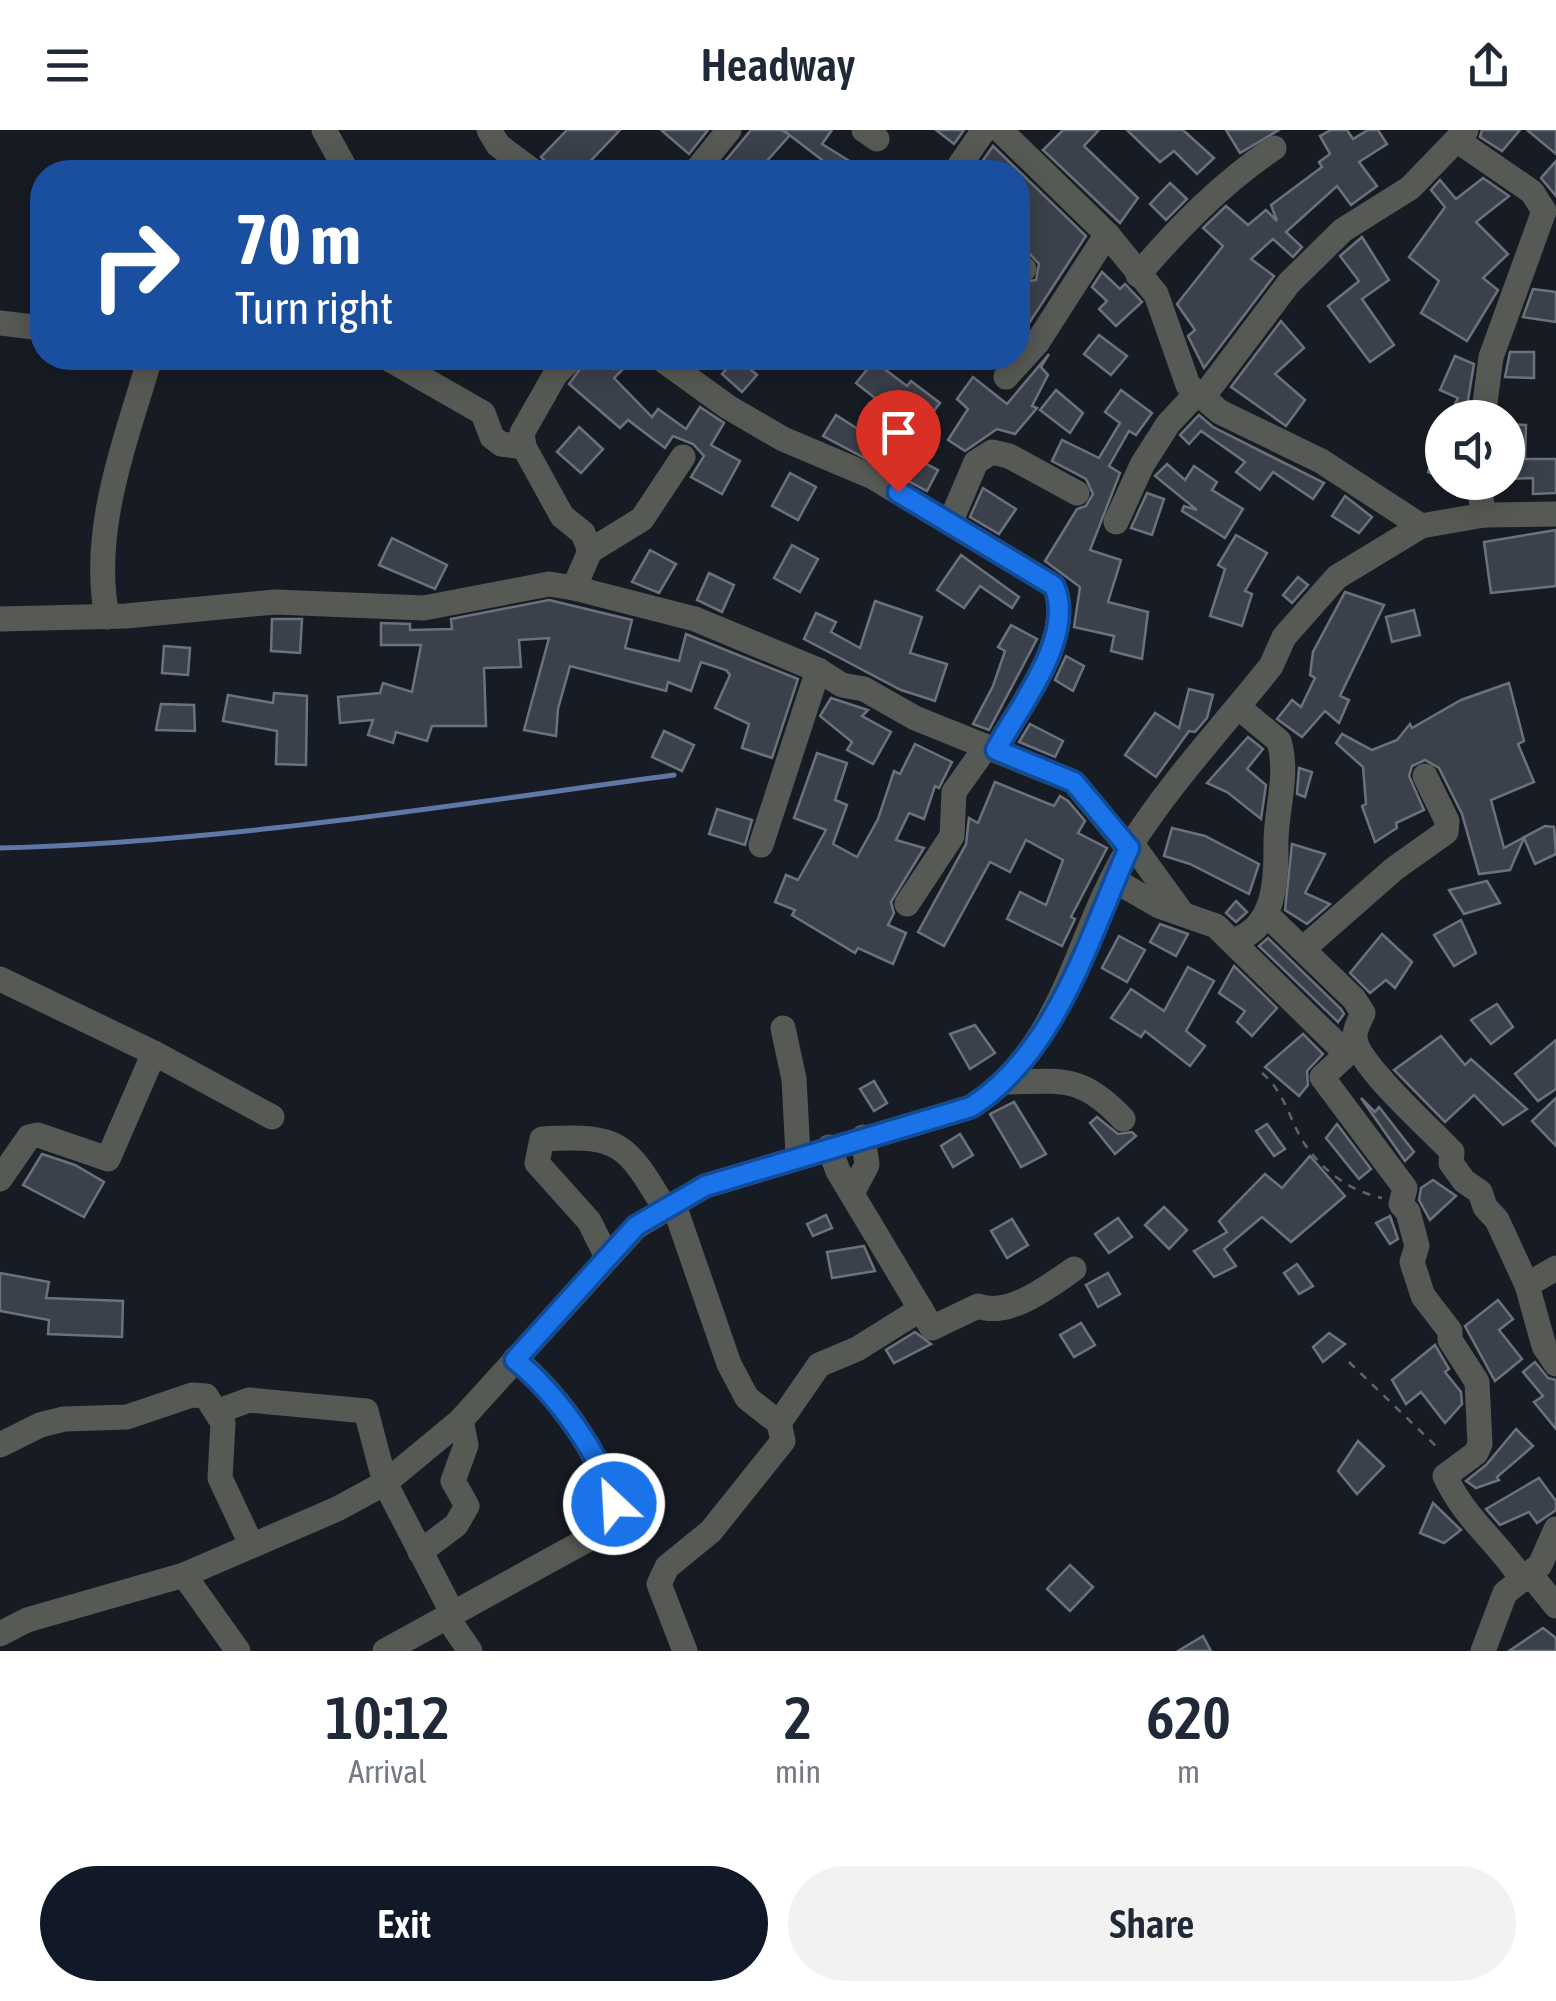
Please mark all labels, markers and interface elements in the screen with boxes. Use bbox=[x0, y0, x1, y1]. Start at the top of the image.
icon: menu bbox=[40, 38, 95, 93]
icon: share bbox=[1461, 38, 1516, 93]
text: Headway bbox=[701, 39, 855, 91]
text: 70 m bbox=[235, 199, 361, 279]
icon: right bbox=[70, 200, 200, 330]
text: Turn right bbox=[235, 282, 393, 334]
pin bbox=[856, 390, 941, 493]
map controls bbox=[1425, 400, 1525, 500]
button: sound bbox=[1425, 400, 1525, 500]
icon: arrive bbox=[871, 405, 926, 460]
position arrow bbox=[562, 1452, 666, 1556]
text: 10:12 bbox=[325, 1683, 450, 1752]
text: 2 bbox=[784, 1683, 812, 1752]
text: 620 bbox=[1146, 1683, 1231, 1752]
text: Arrival bbox=[348, 1753, 427, 1790]
text: min bbox=[775, 1753, 821, 1790]
text: m bbox=[1177, 1753, 1200, 1790]
button: Exit bbox=[40, 1866, 768, 1981]
button: Share bbox=[788, 1866, 1516, 1981]

